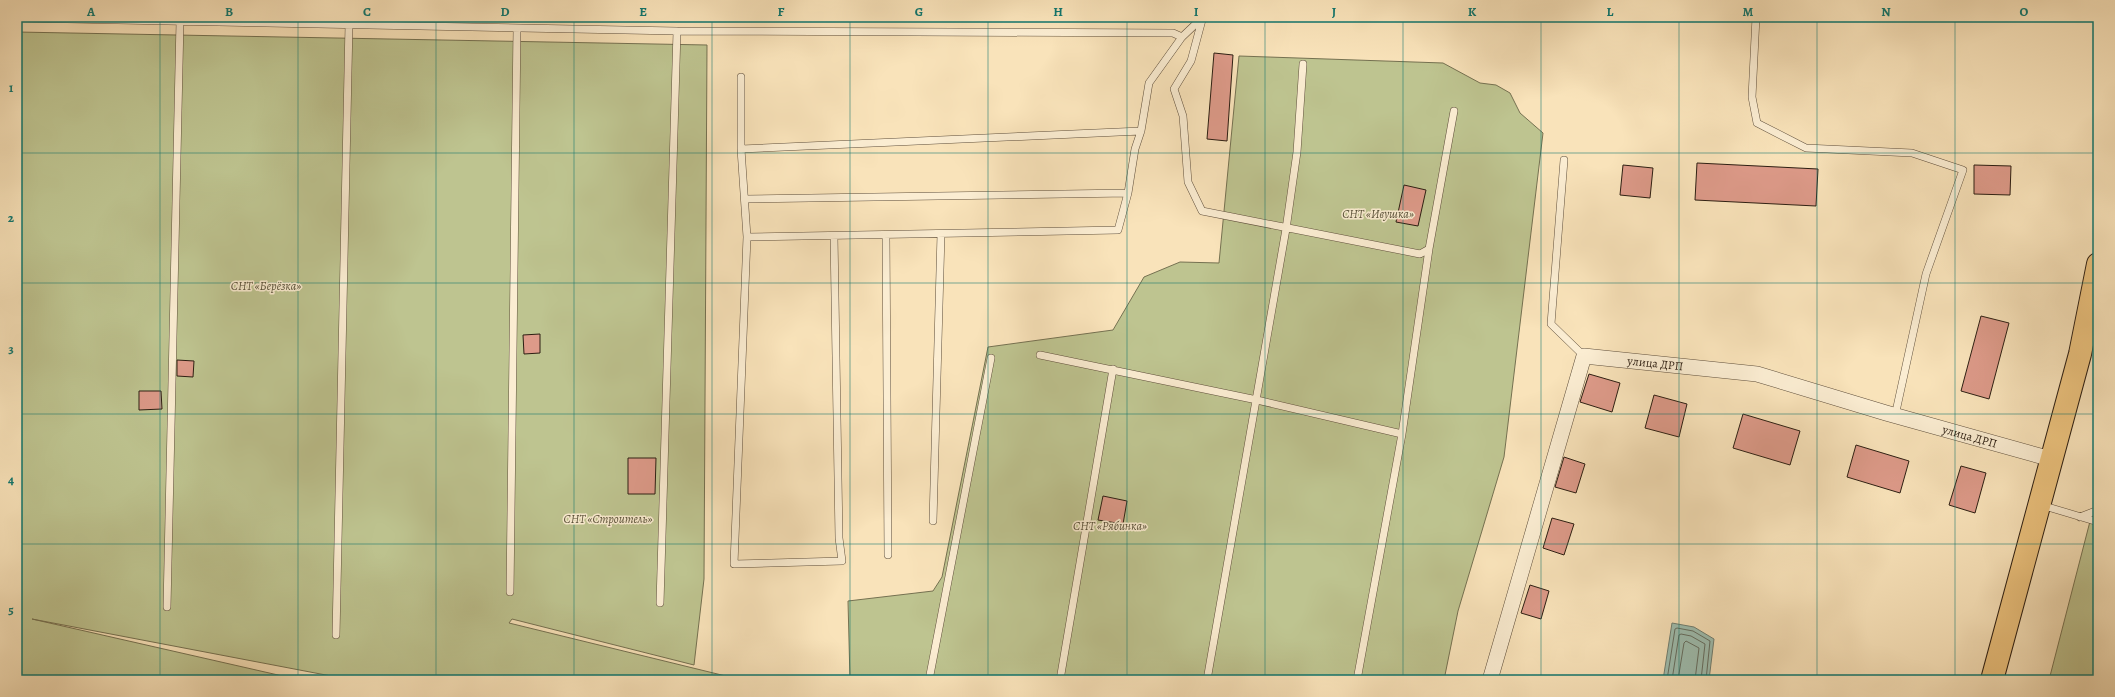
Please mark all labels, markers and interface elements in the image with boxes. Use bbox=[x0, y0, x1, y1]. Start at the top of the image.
text: A bbox=[86, 3, 96, 20]
text: B bbox=[225, 3, 233, 20]
text: C bbox=[363, 3, 371, 20]
text: D bbox=[500, 3, 510, 20]
text: E bbox=[639, 3, 647, 20]
text: F bbox=[778, 3, 785, 20]
text: G bbox=[915, 3, 923, 20]
text: H bbox=[1053, 3, 1063, 20]
text: I bbox=[1194, 3, 1199, 20]
text: J bbox=[1332, 3, 1336, 20]
text: K bbox=[1468, 3, 1477, 20]
text: L bbox=[1607, 3, 1614, 20]
text: M bbox=[1743, 3, 1754, 20]
text: N bbox=[1881, 3, 1891, 20]
text: O bbox=[2020, 3, 2029, 20]
text: 1 bbox=[9, 79, 14, 96]
park label: СНТ «Ивушка» bbox=[1342, 206, 1414, 222]
text: 2 bbox=[8, 209, 15, 226]
park label: СНТ «Берёзка» bbox=[231, 278, 301, 294]
text: 3 bbox=[8, 340, 14, 357]
street label: улица ДРП bbox=[1626, 352, 1684, 374]
street label: улица ДРП bbox=[1940, 421, 1999, 452]
text: 4 bbox=[8, 471, 14, 488]
park label: СНТ «Строитель» bbox=[564, 511, 652, 527]
park label: СНТ «Рябинка» bbox=[1073, 518, 1147, 534]
text: 5 bbox=[8, 601, 14, 618]

